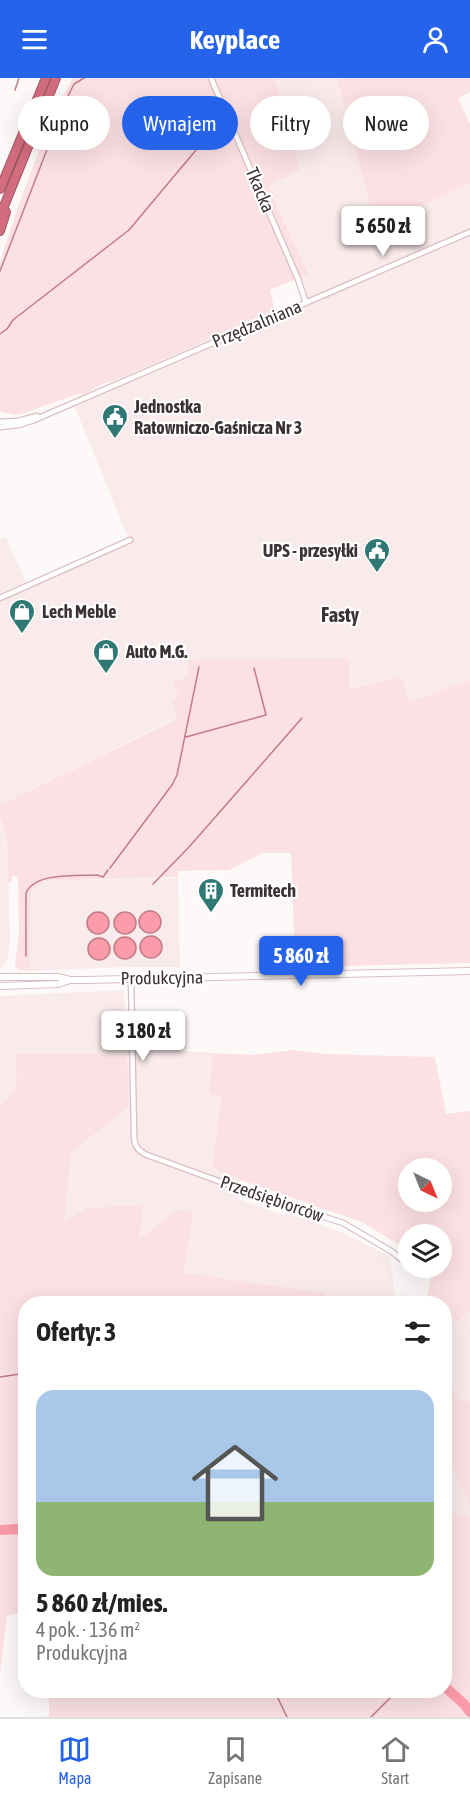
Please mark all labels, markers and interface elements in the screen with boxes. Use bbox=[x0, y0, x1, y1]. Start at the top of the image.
icon: menu bbox=[18, 23, 51, 56]
icon: person bbox=[419, 23, 452, 56]
text: Keyplace bbox=[190, 24, 280, 55]
chip: Kupno bbox=[18, 96, 110, 150]
chip: Wynajem bbox=[122, 96, 238, 150]
chip: Filtry bbox=[250, 96, 331, 150]
chip: Nowe bbox=[343, 96, 429, 150]
street label: Tkacka bbox=[242, 164, 279, 215]
pin: 5 650 zł bbox=[321, 206, 445, 257]
text: 5 650 zł bbox=[355, 214, 411, 237]
street label: Przędzalniana bbox=[209, 295, 305, 352]
place label: Jednostka Ratowniczo-Gaśnicza Nr 3 bbox=[133, 396, 302, 438]
public building icon: Jednostka Ratowniczo-Gaśnicza Nr 3 bbox=[100, 402, 130, 440]
public building icon: UPS - przesyłki bbox=[362, 536, 392, 574]
place label: UPS - przesyłki bbox=[263, 540, 358, 561]
shop icon: Lech Meble bbox=[7, 597, 37, 635]
place label: Lech Meble bbox=[42, 601, 116, 622]
district label: Fasty bbox=[321, 603, 360, 626]
shop icon: Auto M.G. bbox=[91, 637, 121, 675]
place label: Auto M.G. bbox=[125, 641, 187, 662]
building icon: Termitech bbox=[196, 876, 226, 914]
place label: Termitech bbox=[230, 880, 296, 901]
pin: 5 860 zł bbox=[239, 936, 363, 987]
text: 5 860 zł bbox=[273, 944, 329, 967]
street label: Produkcyjna bbox=[120, 966, 204, 989]
pin: 3 180 zł bbox=[81, 1011, 205, 1062]
text: 3 180 zł bbox=[115, 1019, 171, 1042]
north arrow bbox=[398, 1158, 452, 1212]
map controls bbox=[398, 1158, 452, 1278]
street label: Przedsiębiorców bbox=[218, 1171, 327, 1226]
button: layers bbox=[398, 1224, 452, 1278]
icon: filters bbox=[401, 1316, 434, 1349]
text: Oferty: 3 bbox=[36, 1317, 116, 1347]
icon: home bbox=[181, 1429, 289, 1537]
text: 5 860 zł/mies. bbox=[36, 1588, 167, 1618]
text: 4 pok. · 136 m² bbox=[36, 1618, 140, 1641]
text: Produkcyjna bbox=[36, 1641, 128, 1664]
tab: Mapa bbox=[58, 1733, 91, 1787]
tab: Zapisane bbox=[208, 1733, 262, 1787]
tab: Start bbox=[379, 1733, 412, 1787]

